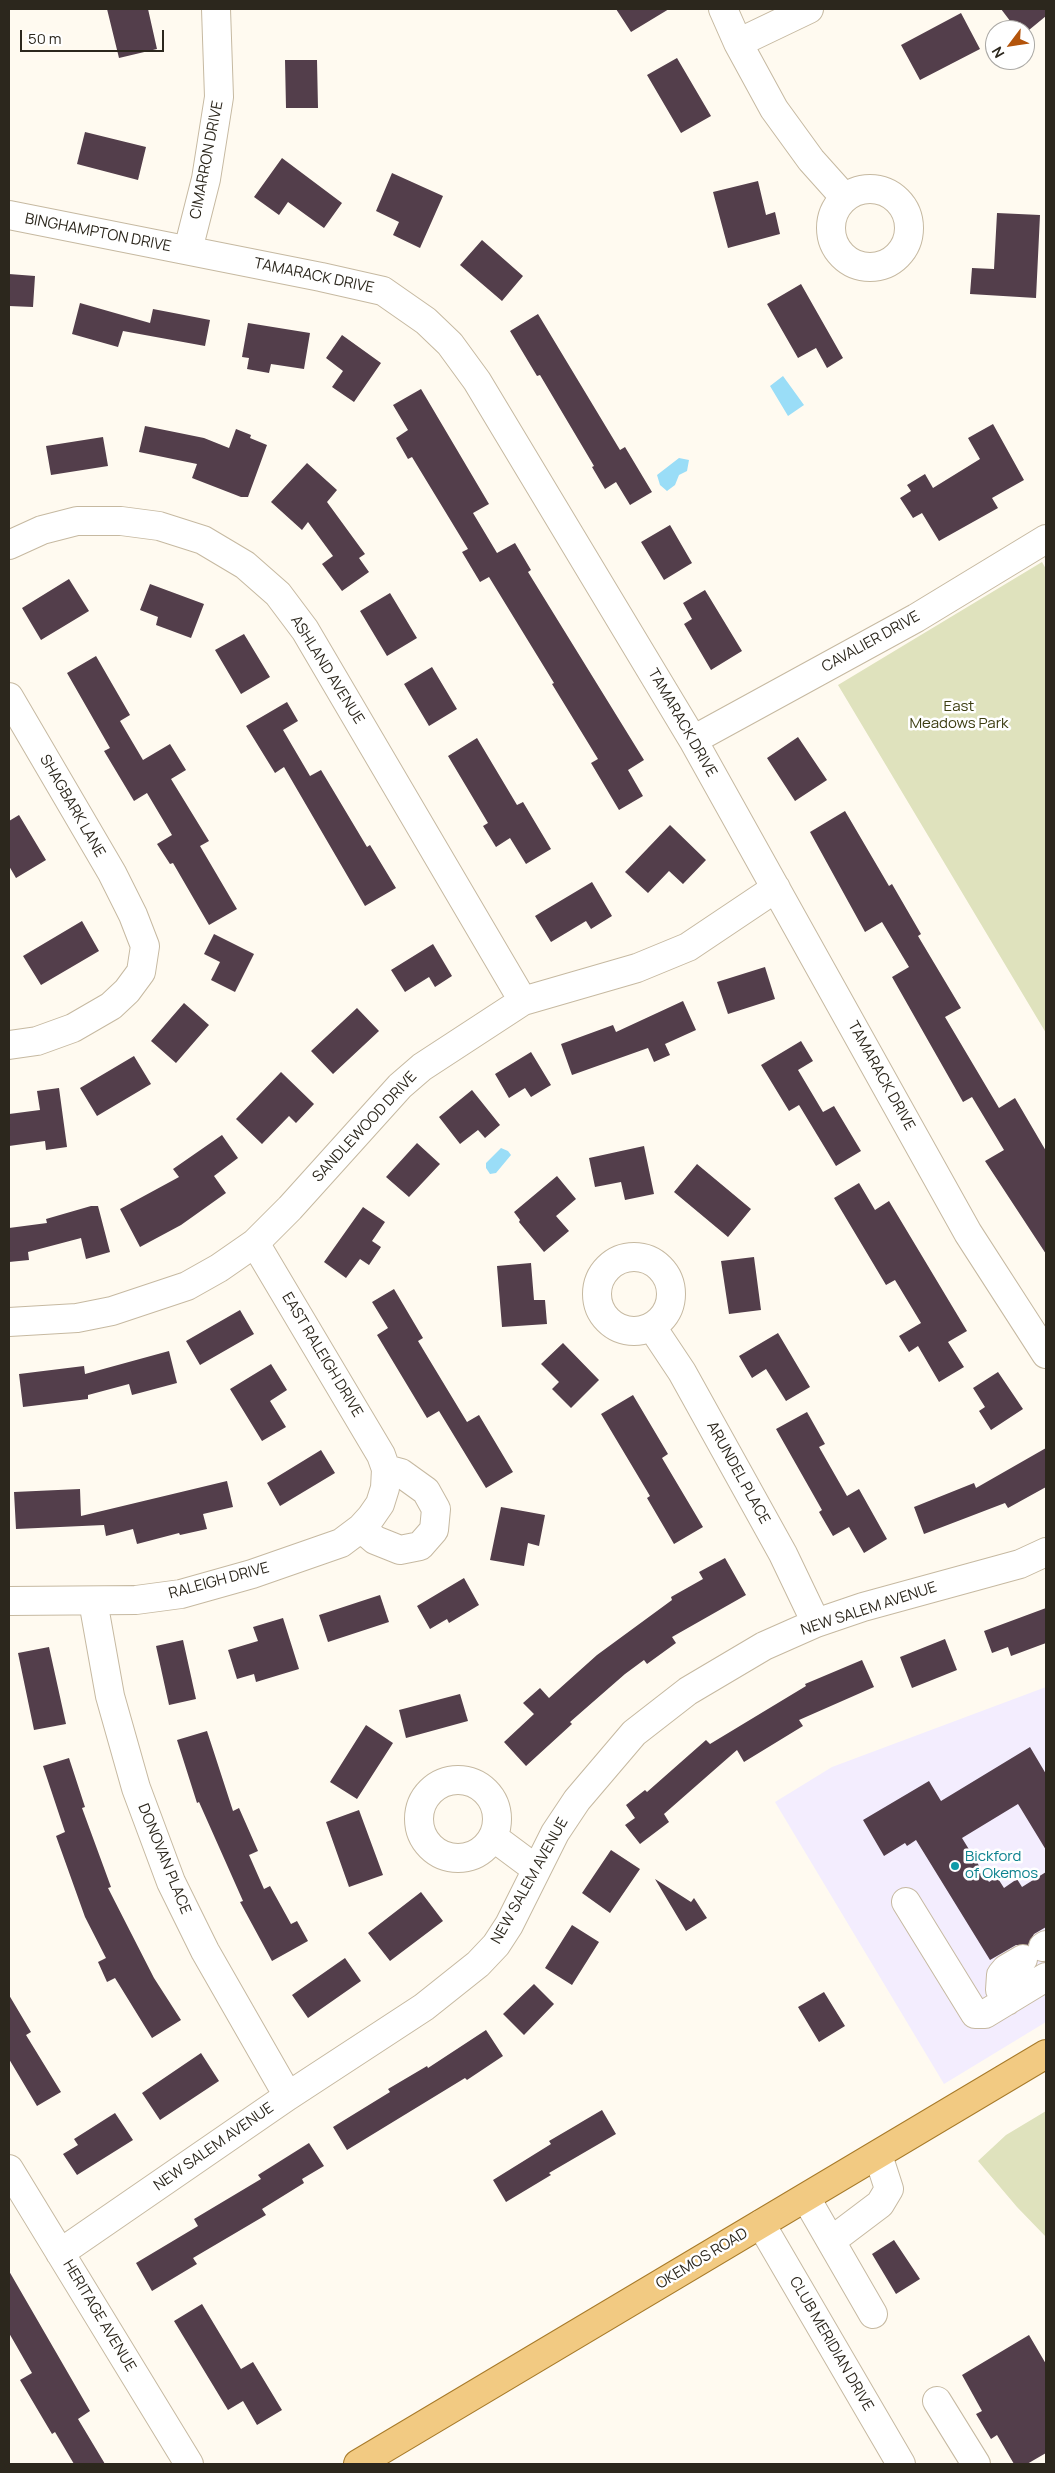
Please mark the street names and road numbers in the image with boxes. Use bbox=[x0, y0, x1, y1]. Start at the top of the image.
street label: CIMARRON DRIVE bbox=[187, 99, 227, 221]
street label: BINGHAMPTON DRIVE bbox=[23, 210, 173, 256]
street label: TAMARACK DRIVE bbox=[252, 254, 376, 298]
street label: CAVALIER DRIVE bbox=[819, 608, 923, 676]
street label: ASHLAND AVENUE bbox=[286, 612, 368, 728]
street label: TAMARACK DRIVE bbox=[644, 666, 720, 780]
street label: SHAGBARK LANE bbox=[35, 752, 109, 860]
street label: TAMARACK DRIVE bbox=[844, 1018, 918, 1134]
street label: SANDLEWOOD DRIVE bbox=[309, 1068, 421, 1186]
street label: EAST RALEIGH DRIVE bbox=[278, 1289, 366, 1421]
street label: ARUNDEL PLACE bbox=[702, 1419, 774, 1527]
street label: RALEIGH DRIVE bbox=[167, 1559, 271, 1603]
street label: NEW SALEM AVENUE bbox=[799, 1579, 939, 1639]
street label: DONOVAN PLACE bbox=[134, 1801, 194, 1917]
street label: NEW SALEM AVENUE bbox=[488, 1815, 572, 1947]
street label: NEW SALEM AVENUE bbox=[151, 2099, 277, 2195]
street label: OKEMOS ROAD bbox=[653, 2225, 751, 2293]
street label: HERITAGE AVENUE bbox=[59, 2257, 139, 2375]
street label: CLUB MERIDIAN DRIVE bbox=[785, 2274, 877, 2414]

